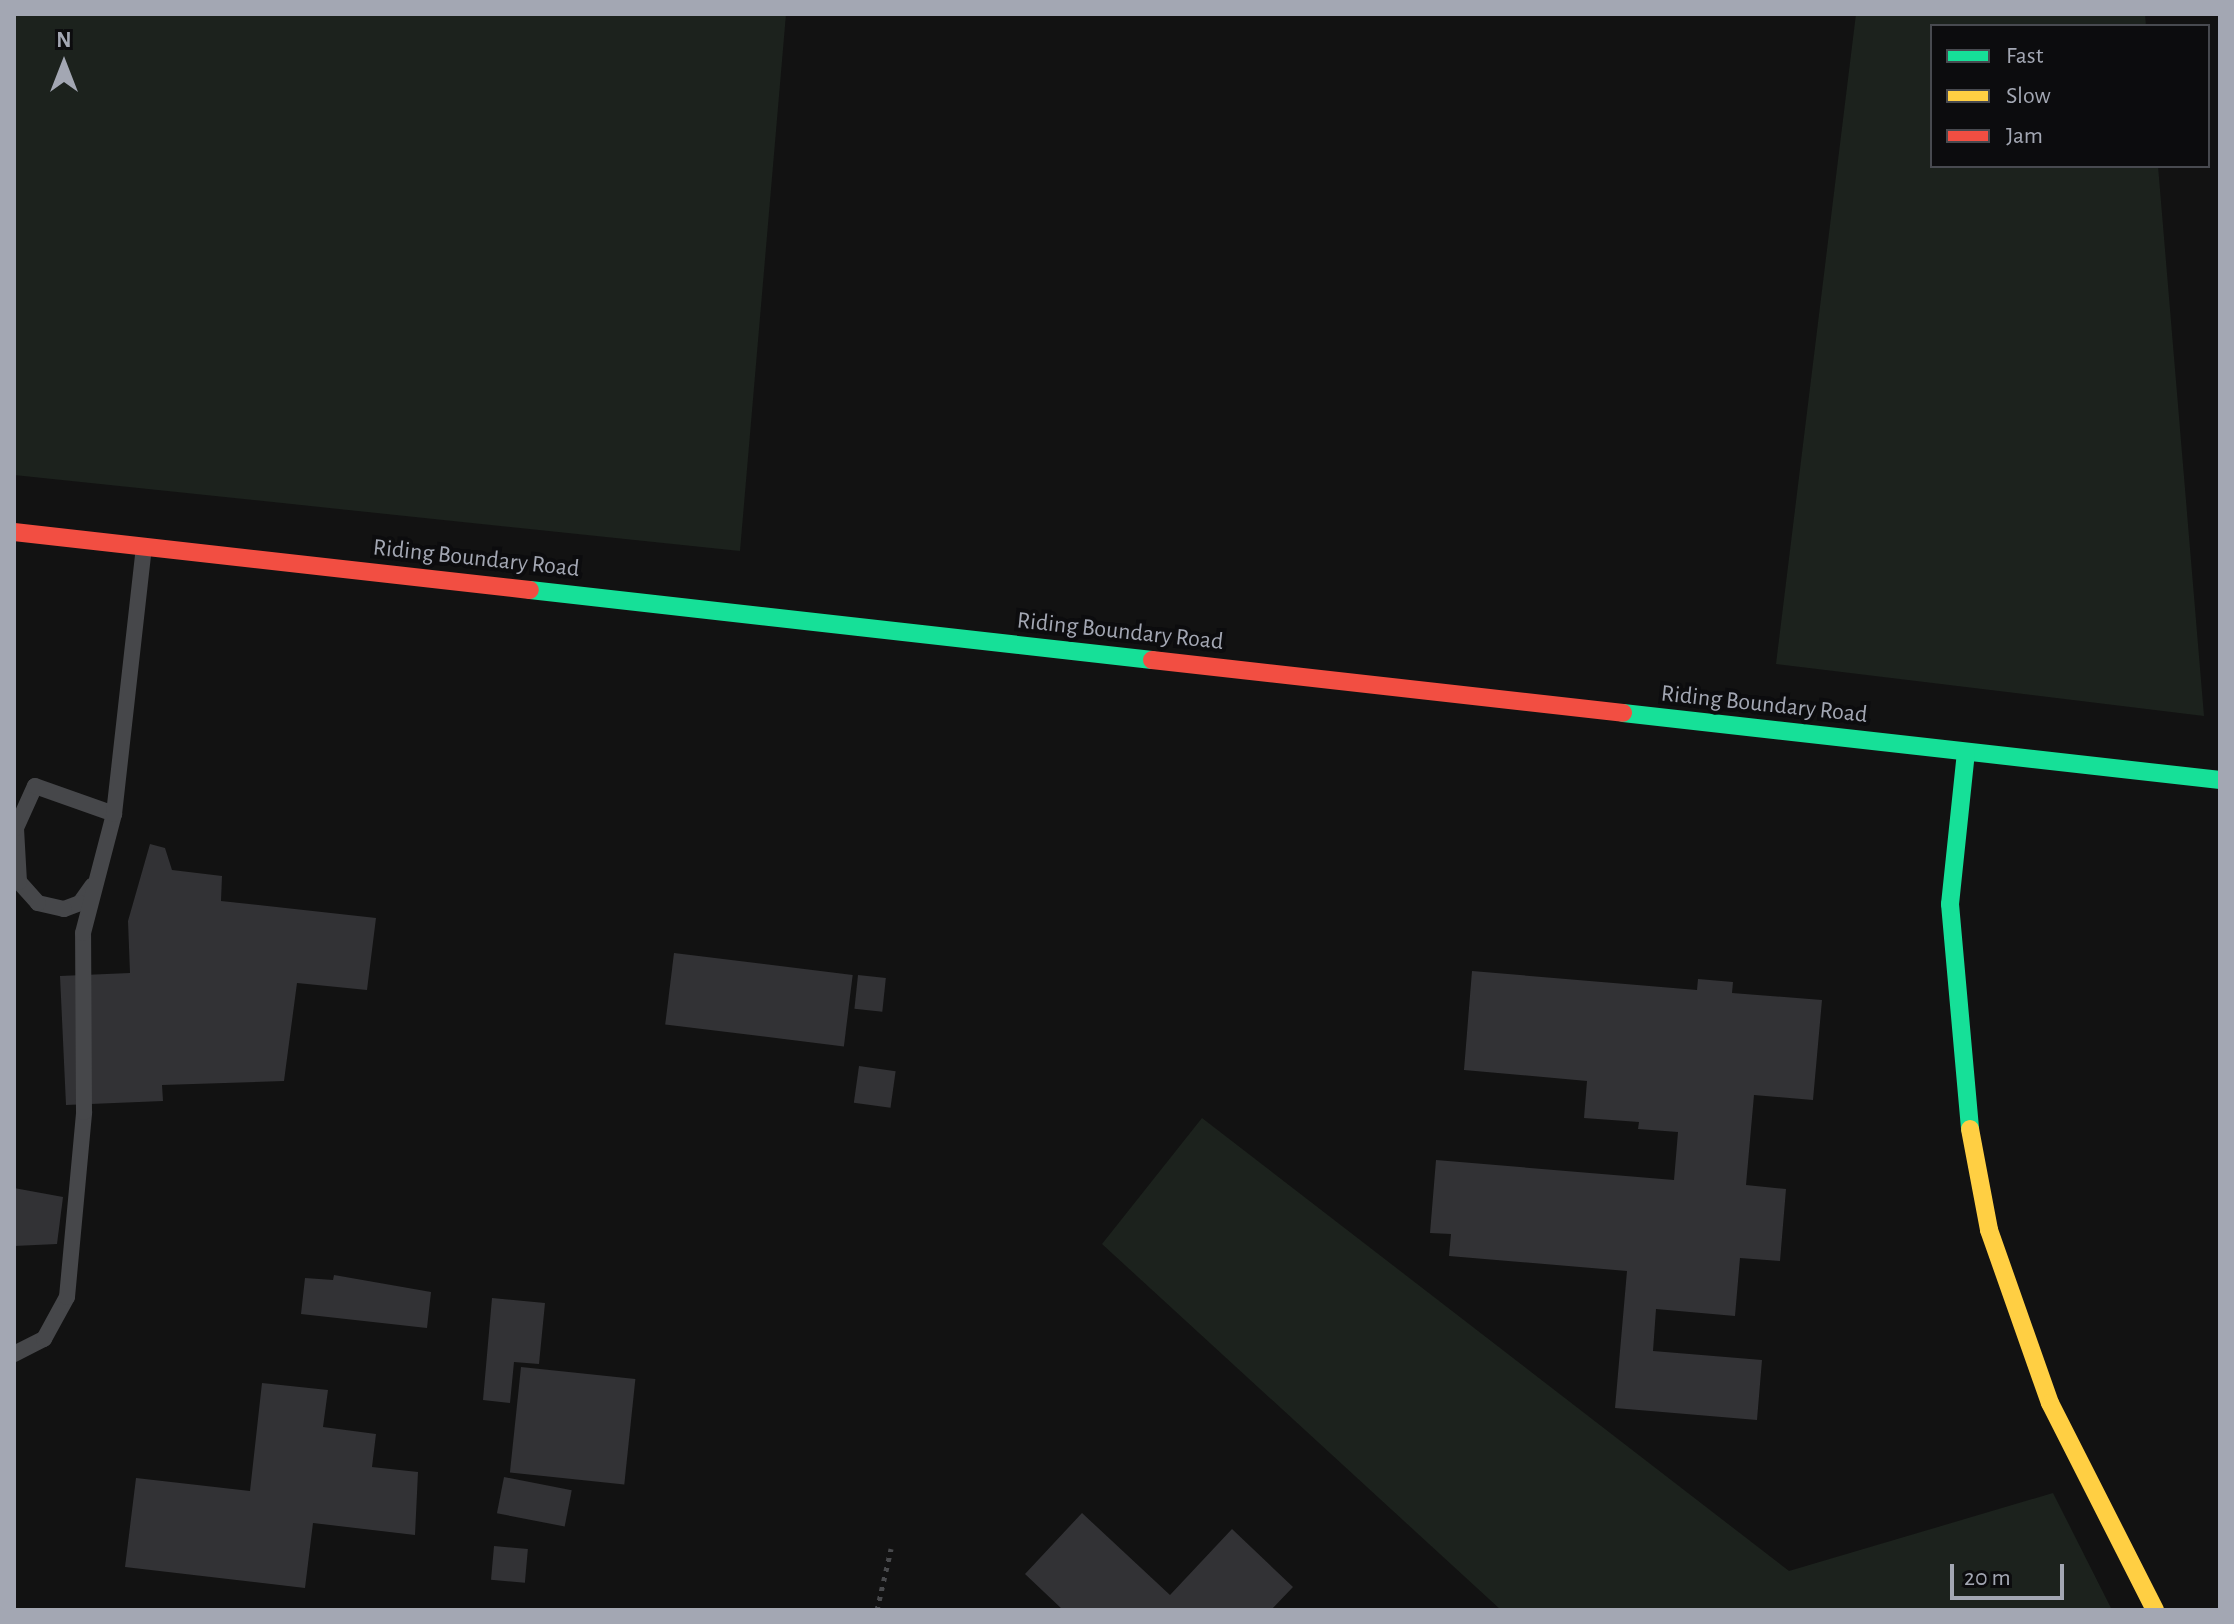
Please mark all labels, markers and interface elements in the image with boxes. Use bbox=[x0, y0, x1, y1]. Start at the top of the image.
north arrow bbox=[24, 24, 104, 104]
legend bbox=[1930, 24, 2210, 168]
text: N bbox=[56, 29, 72, 51]
text: Fast bbox=[2006, 44, 2043, 68]
text: Slow bbox=[2006, 84, 2051, 108]
text: Jam bbox=[2006, 124, 2043, 148]
street label: Riding Boundary Road bbox=[371, 534, 581, 584]
street label: Riding Boundary Road bbox=[1015, 607, 1225, 657]
street label: Riding Boundary Road bbox=[1659, 680, 1869, 730]
scale bar bbox=[1954, 1548, 2068, 1598]
text: 20 m bbox=[1964, 1566, 2011, 1590]

